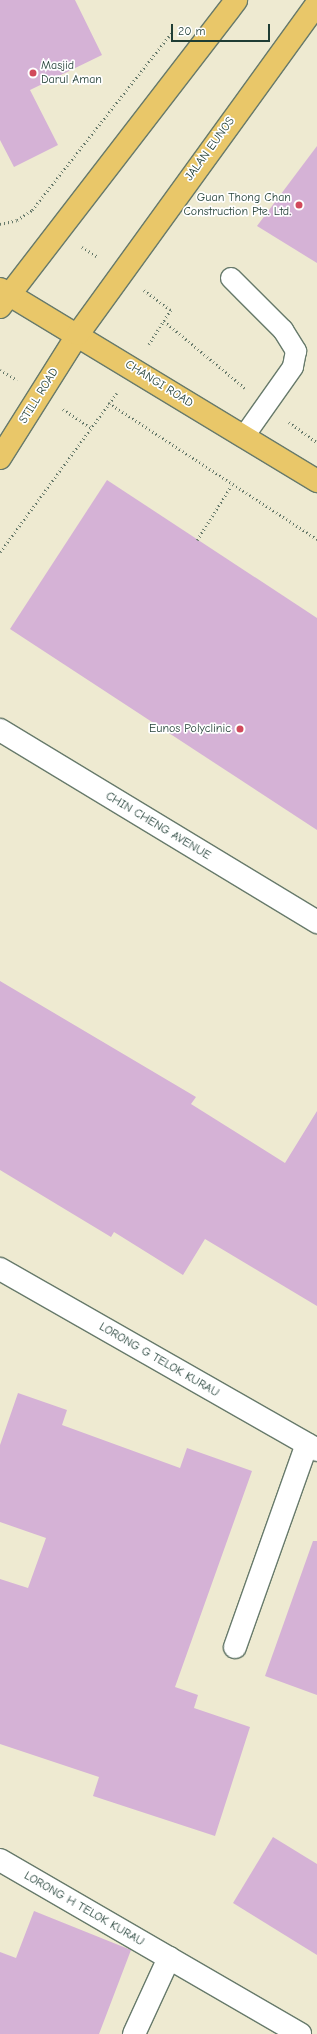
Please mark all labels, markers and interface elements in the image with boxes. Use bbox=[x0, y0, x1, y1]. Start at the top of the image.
scale bar bbox=[173, 16, 272, 42]
text: 20 m bbox=[178, 24, 206, 38]
place label: Masjid Darul Aman bbox=[41, 59, 102, 87]
marker: Masjid Darul Aman bbox=[28, 68, 38, 78]
street label: JALAN EUNOS bbox=[182, 114, 238, 184]
place label: Guan Thong Chan Construction Pte. Ltd. bbox=[183, 191, 291, 219]
marker: Guan Thong Chan Construction Pte. Ltd. bbox=[294, 200, 304, 210]
street label: CHANGI ROAD bbox=[122, 357, 196, 411]
street label: STILL ROAD bbox=[16, 365, 62, 427]
place label: Eunos Polyclinic bbox=[149, 722, 231, 736]
marker: Eunos Polyclinic bbox=[234, 723, 246, 735]
street label: CHIN CHENG AVENUE bbox=[103, 789, 213, 863]
street label: LORONG G TELOK KURAU bbox=[96, 1320, 222, 1400]
street label: LORONG H TELOK KURAU bbox=[21, 1869, 147, 1949]

